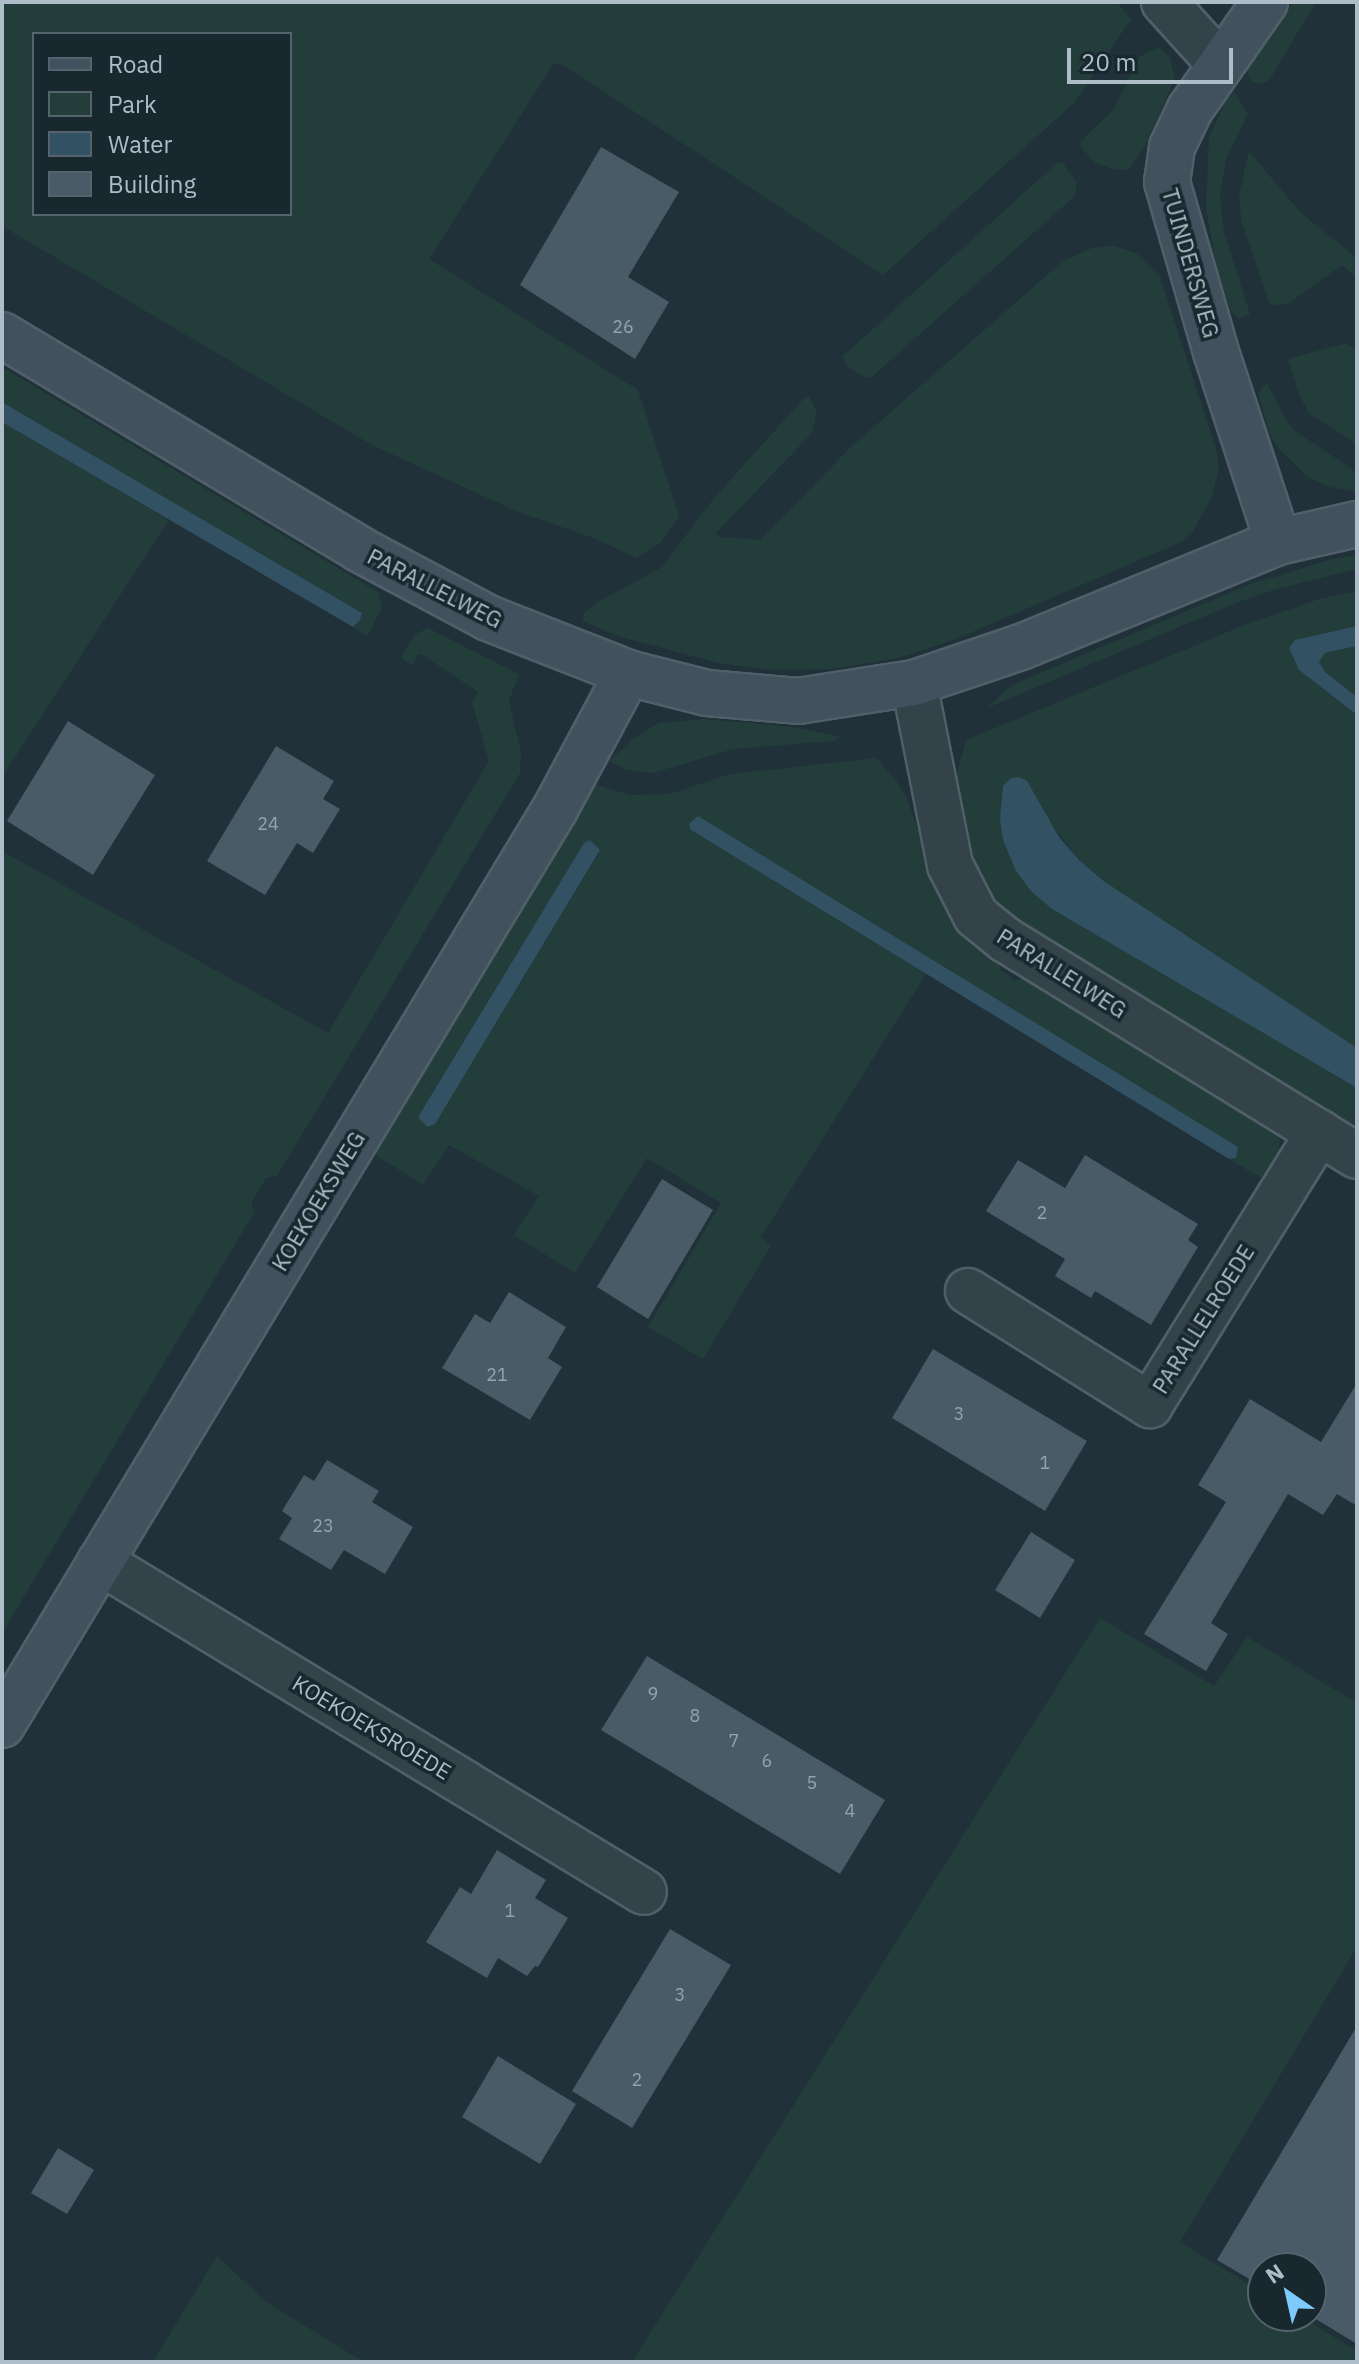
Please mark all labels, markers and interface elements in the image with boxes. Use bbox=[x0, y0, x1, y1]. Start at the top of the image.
legend bbox=[32, 32, 292, 216]
scale bar bbox=[1071, 32, 1237, 82]
text: 20 m bbox=[1081, 46, 1136, 78]
text: Road bbox=[108, 48, 163, 80]
text: Park bbox=[108, 88, 157, 120]
text: Water bbox=[108, 128, 172, 160]
text: Building bbox=[108, 168, 196, 200]
street label: TUINDERSWEG bbox=[1157, 185, 1225, 341]
house number: 26 bbox=[612, 316, 634, 338]
street label: PARALLELWEG bbox=[363, 543, 507, 633]
house number: 24 bbox=[257, 813, 279, 835]
street label: PARALLELWEG bbox=[992, 923, 1132, 1023]
street label: KOEKOEKSWEG bbox=[266, 1126, 370, 1276]
house number: 2 bbox=[1037, 1202, 1047, 1224]
street label: PARALLELROEDE bbox=[1147, 1240, 1259, 1398]
house number: 21 bbox=[486, 1364, 508, 1386]
house number: 3 bbox=[954, 1403, 964, 1425]
house number: 1 bbox=[1040, 1452, 1050, 1474]
house number: 23 bbox=[312, 1515, 334, 1537]
street label: KOEKOEKSROEDE bbox=[288, 1669, 456, 1785]
house number: 9 bbox=[648, 1683, 658, 1705]
house number: 8 bbox=[690, 1705, 700, 1727]
house number: 7 bbox=[729, 1730, 739, 1752]
house number: 6 bbox=[762, 1750, 772, 1772]
house number: 5 bbox=[807, 1772, 817, 1794]
house number: 4 bbox=[845, 1800, 855, 1822]
house number: 1 bbox=[505, 1900, 515, 1922]
house number: 3 bbox=[675, 1984, 685, 2006]
house number: 2 bbox=[632, 2069, 642, 2091]
north arrow bbox=[1247, 2252, 1327, 2332]
text: N bbox=[1260, 2257, 1289, 2290]

